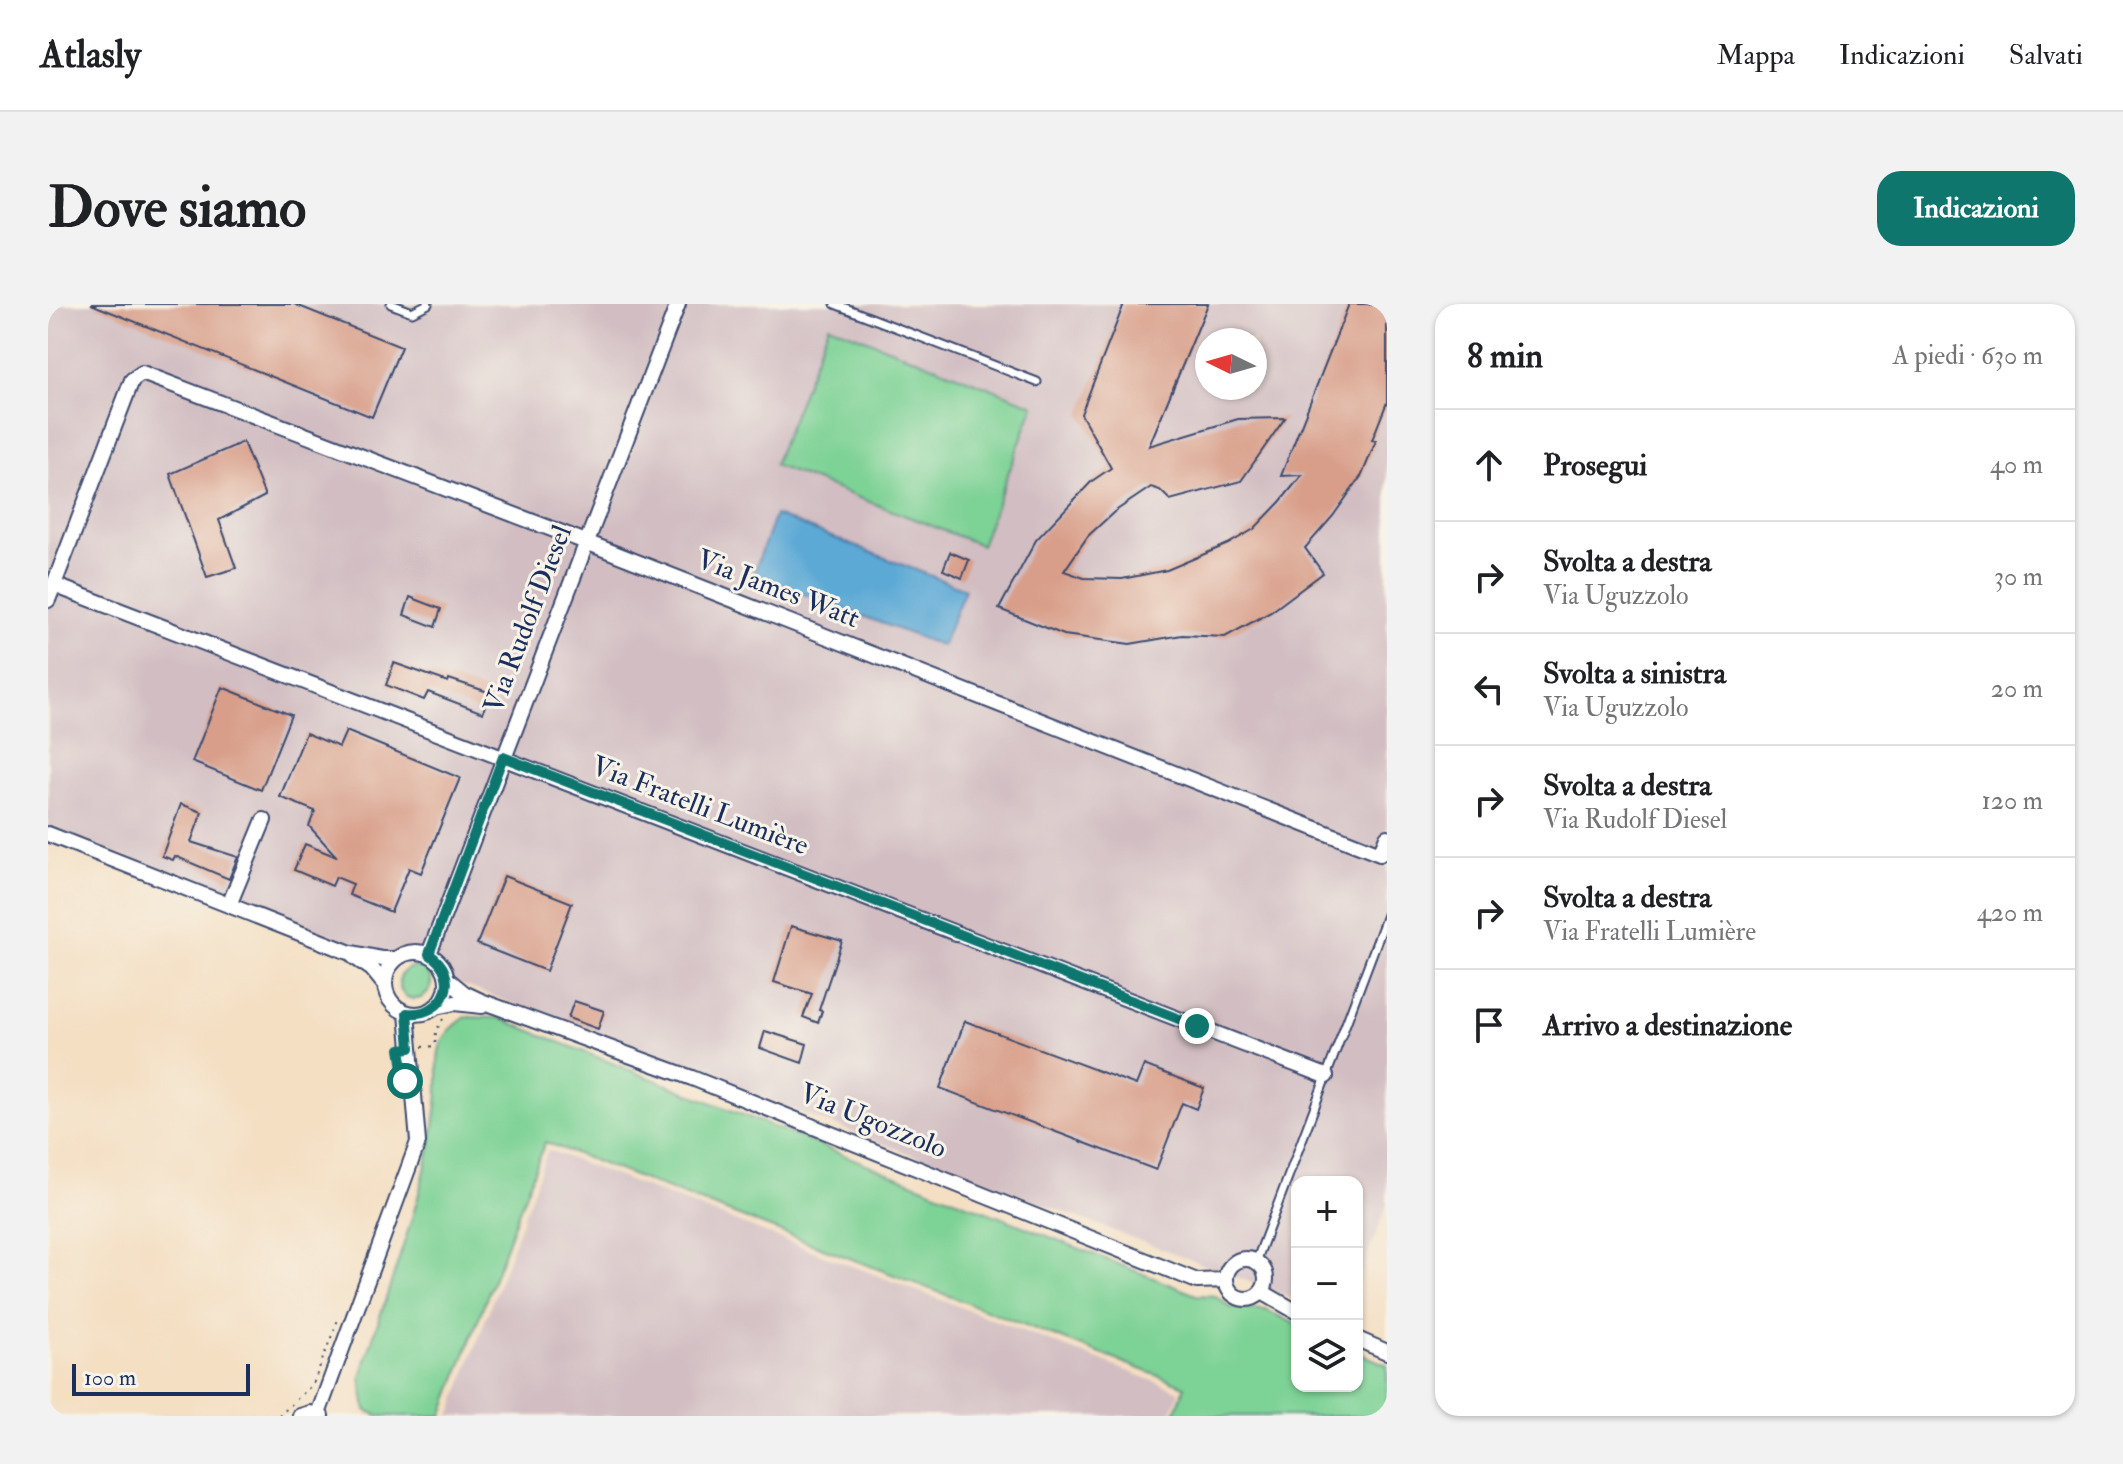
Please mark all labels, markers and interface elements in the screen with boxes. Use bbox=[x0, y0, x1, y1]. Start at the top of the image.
text: Atlasly bbox=[40, 31, 141, 79]
text: Mappa bbox=[1717, 38, 1795, 73]
text: Indicazioni bbox=[1839, 38, 1965, 73]
text: Salvati bbox=[2009, 38, 2083, 73]
button: Indicazioni bbox=[1877, 171, 2075, 246]
text: Dove siamo bbox=[48, 173, 306, 244]
north arrow bbox=[1195, 328, 1267, 400]
text: 8 min bbox=[1467, 335, 1543, 378]
text: A piedi · 630 m bbox=[1892, 340, 2043, 372]
icon: ahead bbox=[1467, 443, 1511, 487]
text: Prosegui bbox=[1543, 447, 1647, 484]
text: 40 m bbox=[1990, 449, 2043, 481]
street label: Via Rudolf Diesel bbox=[476, 520, 580, 718]
street label: Via James Watt bbox=[692, 542, 864, 636]
text: Svolta a destra bbox=[1543, 543, 1712, 580]
icon: right bbox=[1467, 555, 1511, 599]
text: 30 m bbox=[1994, 561, 2043, 593]
text: Via Uguzzolo bbox=[1543, 580, 1688, 612]
text: Svolta a sinistra bbox=[1543, 655, 1726, 692]
icon: left bbox=[1467, 667, 1511, 711]
text: 20 m bbox=[1991, 673, 2043, 705]
text: Via Uguzzolo bbox=[1543, 692, 1688, 724]
street label: Via Fratelli Lumière bbox=[587, 749, 814, 864]
text: Svolta a destra bbox=[1543, 767, 1712, 804]
icon: right bbox=[1467, 779, 1511, 823]
text: 120 m bbox=[1982, 785, 2043, 817]
text: Via Rudolf Diesel bbox=[1543, 804, 1727, 836]
text: Svolta a destra bbox=[1543, 879, 1712, 916]
icon: right bbox=[1467, 891, 1511, 935]
text: 420 m bbox=[1977, 897, 2043, 929]
text: Via Fratelli Lumière bbox=[1543, 916, 1756, 948]
icon: arrive bbox=[1467, 1003, 1511, 1047]
text: Arrivo a destinazione bbox=[1543, 1007, 1792, 1044]
route end bbox=[1179, 1008, 1215, 1044]
route start bbox=[387, 1063, 423, 1099]
street label: Via Ugozzolo bbox=[794, 1076, 952, 1166]
map controls bbox=[1291, 1176, 1363, 1392]
button: + bbox=[1291, 1176, 1363, 1248]
button: − bbox=[1291, 1248, 1363, 1320]
button: layers bbox=[1291, 1320, 1363, 1392]
scale bar bbox=[72, 1360, 250, 1396]
text: 100 m bbox=[84, 1364, 136, 1392]

